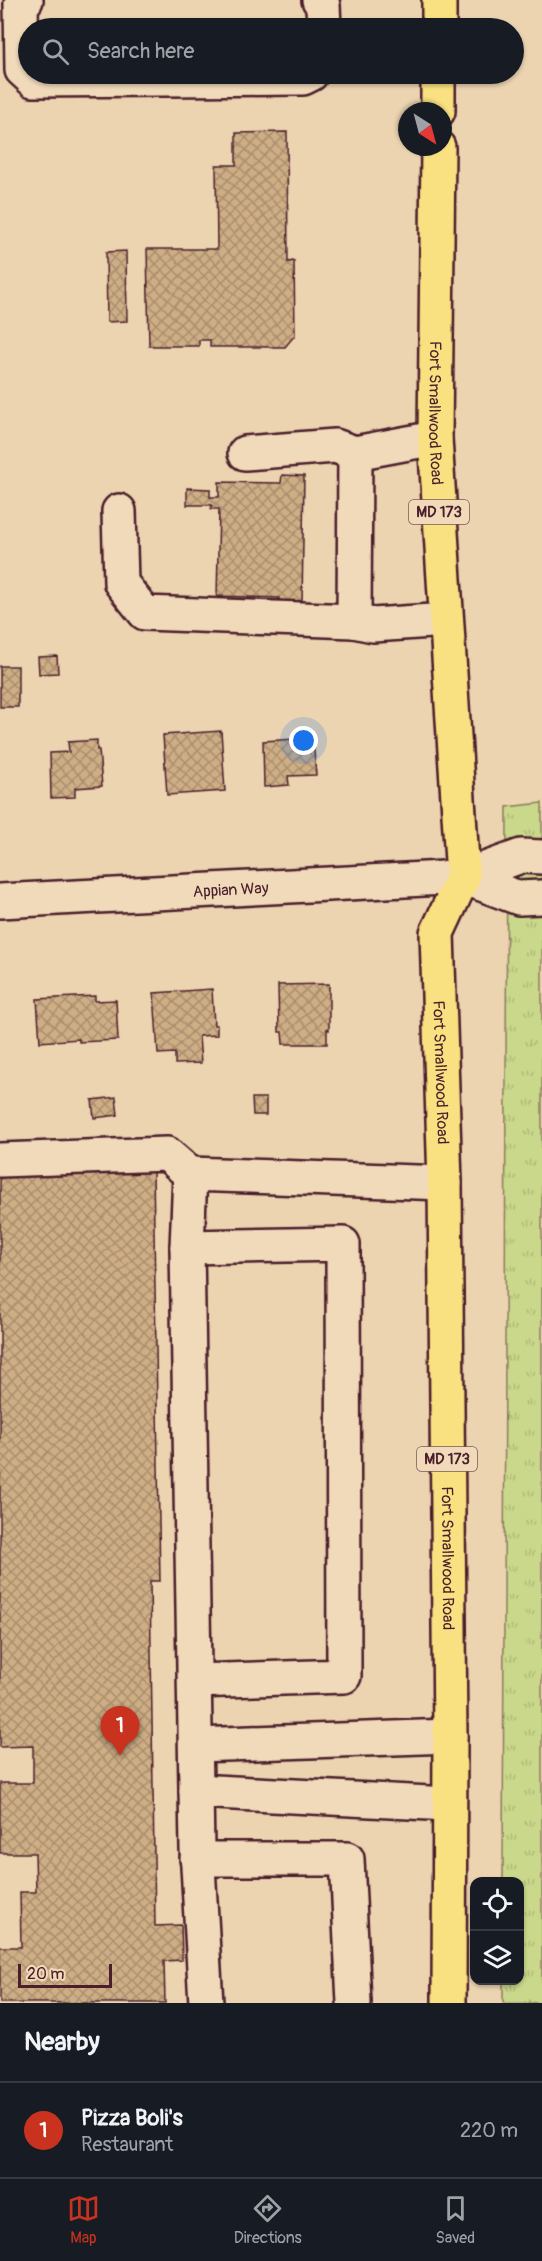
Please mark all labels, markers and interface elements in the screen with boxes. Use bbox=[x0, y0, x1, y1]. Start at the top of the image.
search box bbox=[18, 18, 524, 84]
icon: search bbox=[39, 35, 72, 68]
text: Search here bbox=[87, 37, 194, 65]
north arrow bbox=[398, 102, 452, 156]
street label: Fort Smallwood Road bbox=[424, 341, 447, 486]
road number: MD 173 bbox=[409, 500, 469, 524]
your location bbox=[289, 726, 318, 755]
street label: Appian Way bbox=[192, 878, 269, 902]
street label: Fort Smallwood Road bbox=[428, 1000, 453, 1145]
road number: MD 173 bbox=[417, 1447, 477, 1471]
street label: Fort Smallwood Road bbox=[437, 1486, 458, 1630]
pin: 1 bbox=[100, 1706, 140, 1756]
map controls bbox=[470, 1877, 524, 1985]
button: locate bbox=[470, 1877, 524, 1931]
button: layers bbox=[470, 1931, 524, 1985]
scale bar bbox=[18, 1961, 112, 1988]
text: 20 m bbox=[27, 1964, 65, 1984]
text: Nearby bbox=[24, 2026, 100, 2058]
text: Pizza Boli's bbox=[81, 2104, 183, 2132]
text: 1 bbox=[40, 2118, 47, 2143]
text: 220 m bbox=[460, 2118, 518, 2143]
text: Restaurant bbox=[81, 2132, 173, 2157]
tab: Map bbox=[67, 2192, 100, 2248]
tab: Directions bbox=[234, 2192, 302, 2248]
tab: Saved bbox=[435, 2192, 475, 2248]

